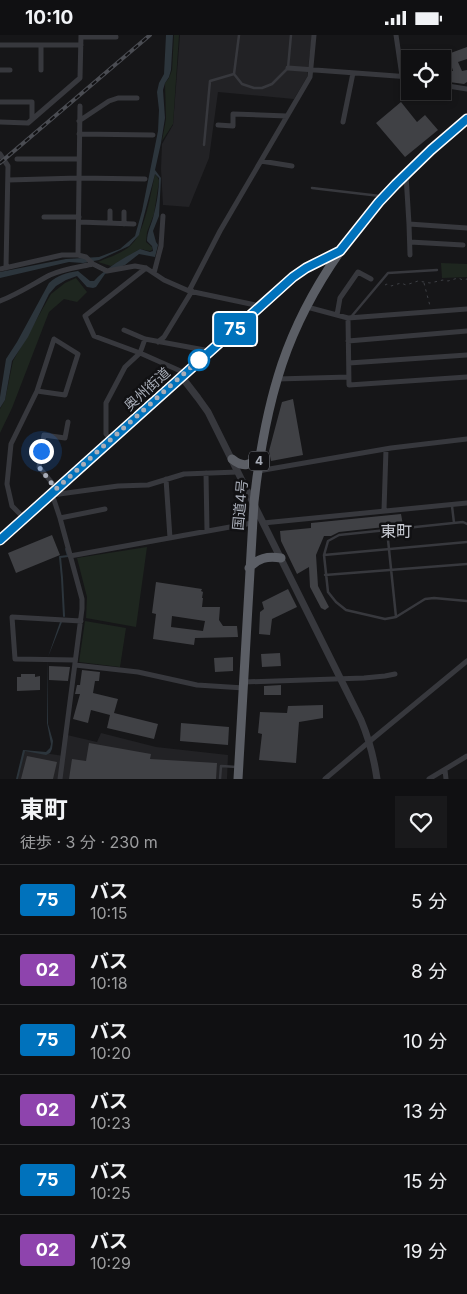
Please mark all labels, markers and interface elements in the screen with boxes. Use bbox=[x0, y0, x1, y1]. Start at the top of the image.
text: 10:10 bbox=[25, 6, 73, 29]
map controls bbox=[401, 50, 451, 100]
button: locate bbox=[401, 50, 451, 100]
line badge: 75 bbox=[212, 313, 258, 345]
text: 75 bbox=[224, 318, 246, 339]
unlabelled marker bbox=[188, 349, 210, 371]
street label: 奥州街道 bbox=[120, 364, 173, 414]
your location bbox=[29, 439, 54, 464]
road number: 4 bbox=[249, 451, 269, 471]
street label: 国道4号 bbox=[229, 479, 250, 531]
district label: 東町 bbox=[380, 521, 412, 541]
text: 東町 bbox=[20, 795, 68, 824]
button: heart bbox=[395, 796, 447, 848]
text: 徒歩 · 3 分 · 230 m bbox=[20, 832, 158, 852]
text: バス bbox=[90, 880, 128, 903]
text: 75 bbox=[37, 889, 58, 910]
text: 5 分 bbox=[411, 890, 447, 913]
text: 10:15 bbox=[90, 903, 127, 923]
text: バス bbox=[90, 950, 128, 973]
text: 02 bbox=[36, 959, 59, 980]
text: 8 分 bbox=[411, 960, 447, 983]
text: 10:18 bbox=[90, 973, 128, 993]
text: バス bbox=[90, 1020, 128, 1043]
text: 75 bbox=[37, 1029, 58, 1050]
text: 10 分 bbox=[403, 1030, 447, 1053]
text: 10:20 bbox=[90, 1043, 131, 1063]
text: バス bbox=[90, 1090, 128, 1113]
text: 02 bbox=[36, 1099, 59, 1120]
text: 13 分 bbox=[403, 1100, 447, 1123]
text: 10:23 bbox=[90, 1113, 131, 1133]
text: バス bbox=[90, 1160, 128, 1183]
text: 75 bbox=[37, 1169, 58, 1190]
text: 15 分 bbox=[403, 1170, 447, 1193]
text: 10:25 bbox=[90, 1183, 131, 1203]
text: バス bbox=[90, 1230, 128, 1253]
text: 02 bbox=[36, 1239, 59, 1260]
text: 19 分 bbox=[403, 1240, 447, 1263]
text: 10:29 bbox=[90, 1253, 131, 1273]

